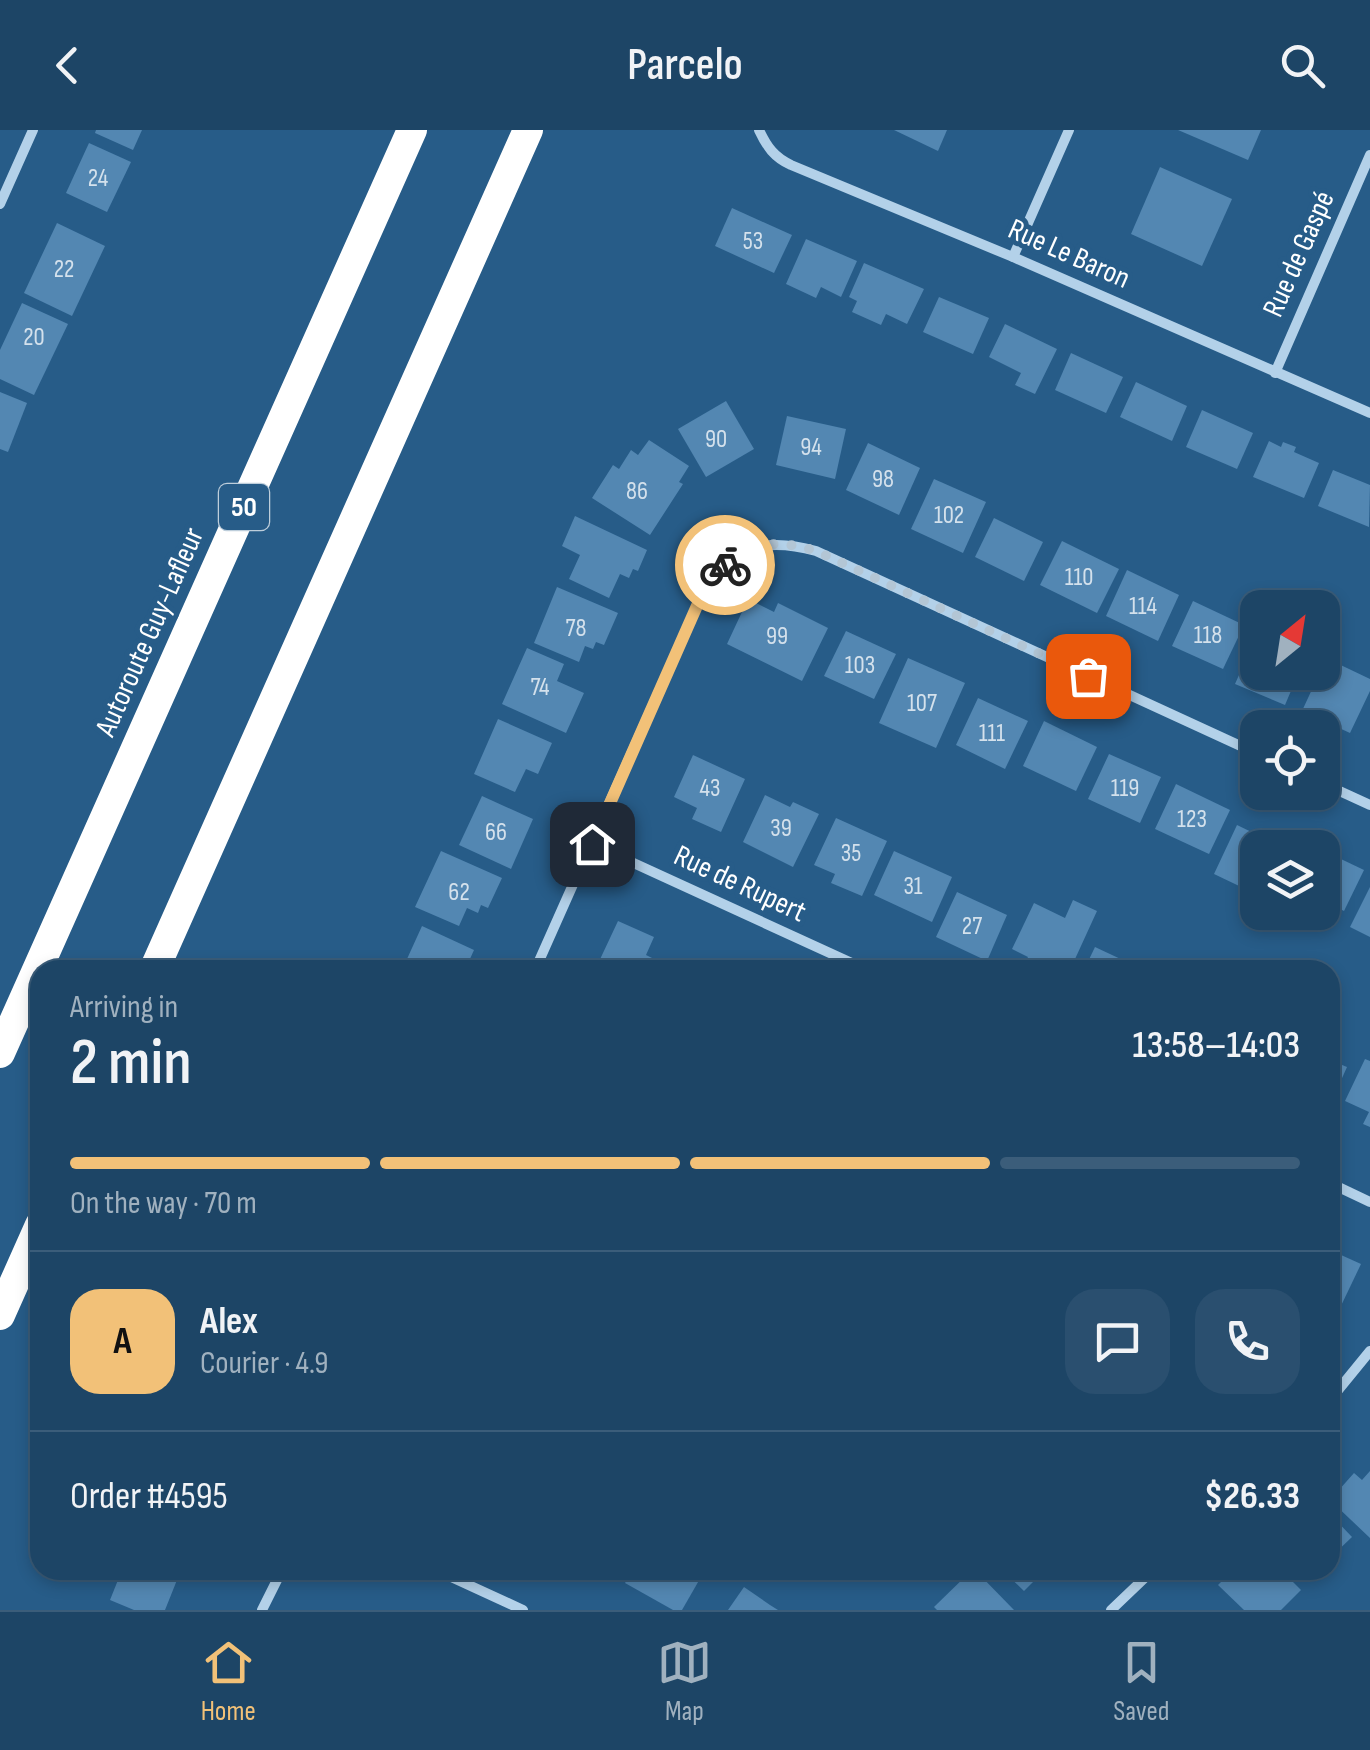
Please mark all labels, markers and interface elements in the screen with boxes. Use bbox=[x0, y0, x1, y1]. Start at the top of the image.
icon: back bbox=[40, 38, 95, 93]
text: Parcelo bbox=[627, 38, 743, 93]
icon: search bbox=[1275, 38, 1330, 93]
house number: 24 bbox=[88, 163, 108, 194]
street label: Rue de Gaspé bbox=[1255, 185, 1343, 323]
street label: Rue Le Baron bbox=[1003, 211, 1135, 297]
house number: 53 bbox=[743, 226, 763, 257]
house number: 22 bbox=[54, 254, 74, 285]
house number: 20 bbox=[23, 322, 45, 353]
house number: 90 bbox=[705, 424, 727, 455]
house number: 94 bbox=[800, 432, 822, 463]
house number: 98 bbox=[872, 464, 894, 495]
house number: 86 bbox=[626, 476, 648, 507]
road number: 50 bbox=[219, 484, 269, 530]
house number: 102 bbox=[934, 500, 964, 531]
courier bbox=[675, 515, 775, 615]
street label: Autoroute Guy-Lafleur bbox=[88, 522, 212, 743]
icon: bike bbox=[698, 538, 753, 593]
house number: 110 bbox=[1065, 562, 1093, 593]
north arrow bbox=[1240, 590, 1340, 690]
map controls bbox=[1240, 590, 1340, 930]
house number: 114 bbox=[1129, 591, 1157, 622]
house number: 78 bbox=[566, 613, 586, 644]
house number: 118 bbox=[1194, 620, 1222, 651]
house number: 99 bbox=[766, 621, 788, 652]
pin bbox=[1046, 634, 1131, 719]
icon: bag bbox=[1061, 649, 1116, 704]
house number: 103 bbox=[845, 650, 875, 681]
house number: 74 bbox=[530, 672, 550, 703]
house number: 107 bbox=[907, 688, 937, 719]
button: locate bbox=[1240, 710, 1340, 810]
house number: 111 bbox=[979, 718, 1005, 749]
house number: 43 bbox=[699, 773, 721, 804]
house number: 119 bbox=[1111, 773, 1139, 804]
pin bbox=[550, 802, 635, 887]
house number: 123 bbox=[1177, 804, 1207, 835]
house number: 39 bbox=[770, 813, 792, 844]
house number: 66 bbox=[485, 817, 507, 848]
icon: home bbox=[565, 817, 620, 872]
button: layers bbox=[1240, 830, 1340, 930]
street label: Rue de Rupert bbox=[668, 838, 812, 930]
house number: 35 bbox=[841, 838, 861, 869]
house number: 31 bbox=[903, 871, 923, 902]
house number: 62 bbox=[448, 877, 470, 908]
house number: 27 bbox=[962, 911, 982, 942]
text: Arriving in bbox=[70, 988, 178, 1027]
text: 13:58–14:03 bbox=[1133, 1023, 1300, 1068]
text: 2 min bbox=[70, 1025, 192, 1103]
text: On the way · 70 m bbox=[70, 1184, 257, 1223]
button: chat bbox=[1065, 1289, 1170, 1394]
button: phone bbox=[1195, 1289, 1300, 1394]
text: Alex bbox=[200, 1299, 258, 1344]
text: A bbox=[113, 1319, 132, 1364]
text: Courier · 4.9 bbox=[200, 1344, 328, 1383]
text: Order #4595 bbox=[70, 1474, 228, 1519]
text: $26.33 bbox=[1204, 1474, 1300, 1519]
tab: Home bbox=[201, 1635, 256, 1728]
tab: Map bbox=[657, 1635, 712, 1728]
tab: Saved bbox=[1113, 1635, 1169, 1728]

